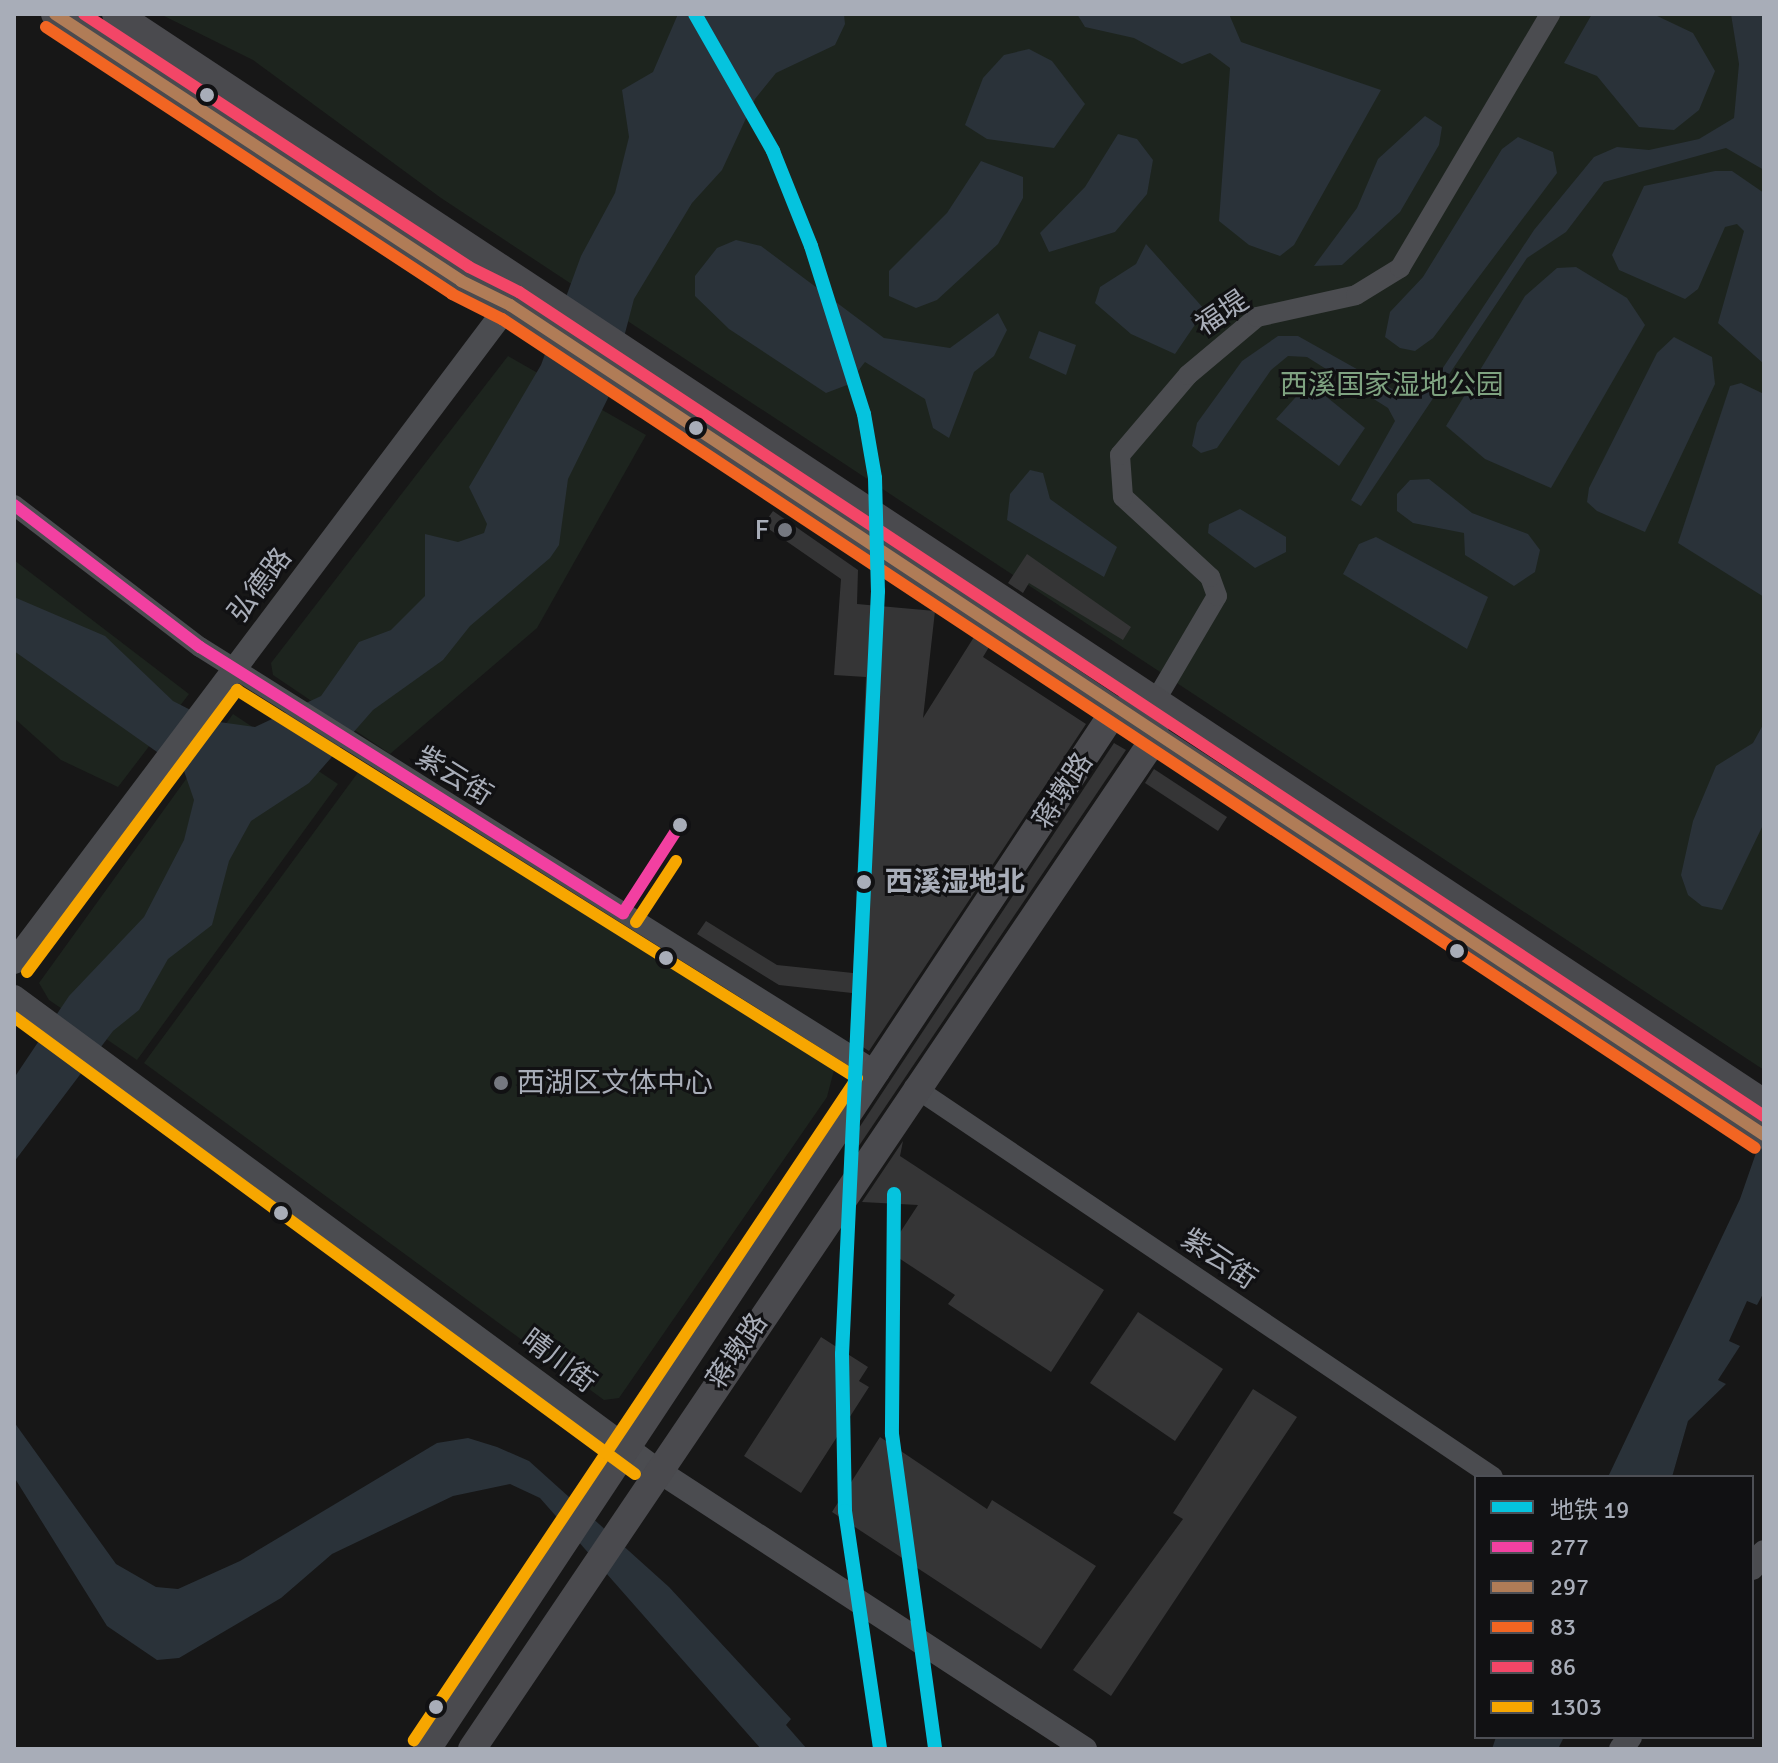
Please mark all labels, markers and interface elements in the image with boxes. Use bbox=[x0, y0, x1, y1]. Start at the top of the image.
unlabelled marker bbox=[199, 87, 215, 103]
street label: 福堤 bbox=[1189, 283, 1255, 343]
park label: 西溪国家湿地公园 bbox=[1280, 368, 1504, 402]
unlabelled marker bbox=[688, 420, 704, 436]
place label: F bbox=[754, 513, 769, 547]
marker: F bbox=[776, 521, 794, 539]
street label: 弘德路 bbox=[221, 541, 299, 629]
street label: 紫云街 bbox=[409, 739, 499, 813]
street label: 蒋墩路 bbox=[1026, 747, 1100, 835]
unlabelled marker bbox=[672, 817, 688, 833]
place label: 西溪湿地北 bbox=[885, 865, 1025, 899]
marker: 西溪湿地北 bbox=[850, 868, 878, 896]
unlabelled marker bbox=[1449, 943, 1465, 959]
unlabelled marker bbox=[658, 950, 674, 966]
place label: 西湖区文体中心 bbox=[517, 1066, 713, 1100]
marker: 西湖区文体中心 bbox=[492, 1074, 510, 1092]
unlabelled marker bbox=[273, 1205, 289, 1221]
street label: 紫云街 bbox=[1175, 1222, 1263, 1296]
street label: 蒋墩路 bbox=[700, 1307, 774, 1395]
street label: 晴川街 bbox=[515, 1322, 603, 1400]
legend bbox=[1474, 1475, 1754, 1739]
text: 地铁 19 bbox=[1550, 1495, 1629, 1525]
text: 277 bbox=[1550, 1532, 1589, 1562]
text: 297 bbox=[1550, 1572, 1589, 1602]
text: 83 bbox=[1550, 1612, 1576, 1642]
text: 86 bbox=[1550, 1652, 1576, 1682]
text: 1303 bbox=[1550, 1692, 1602, 1722]
unlabelled marker bbox=[428, 1699, 444, 1715]

